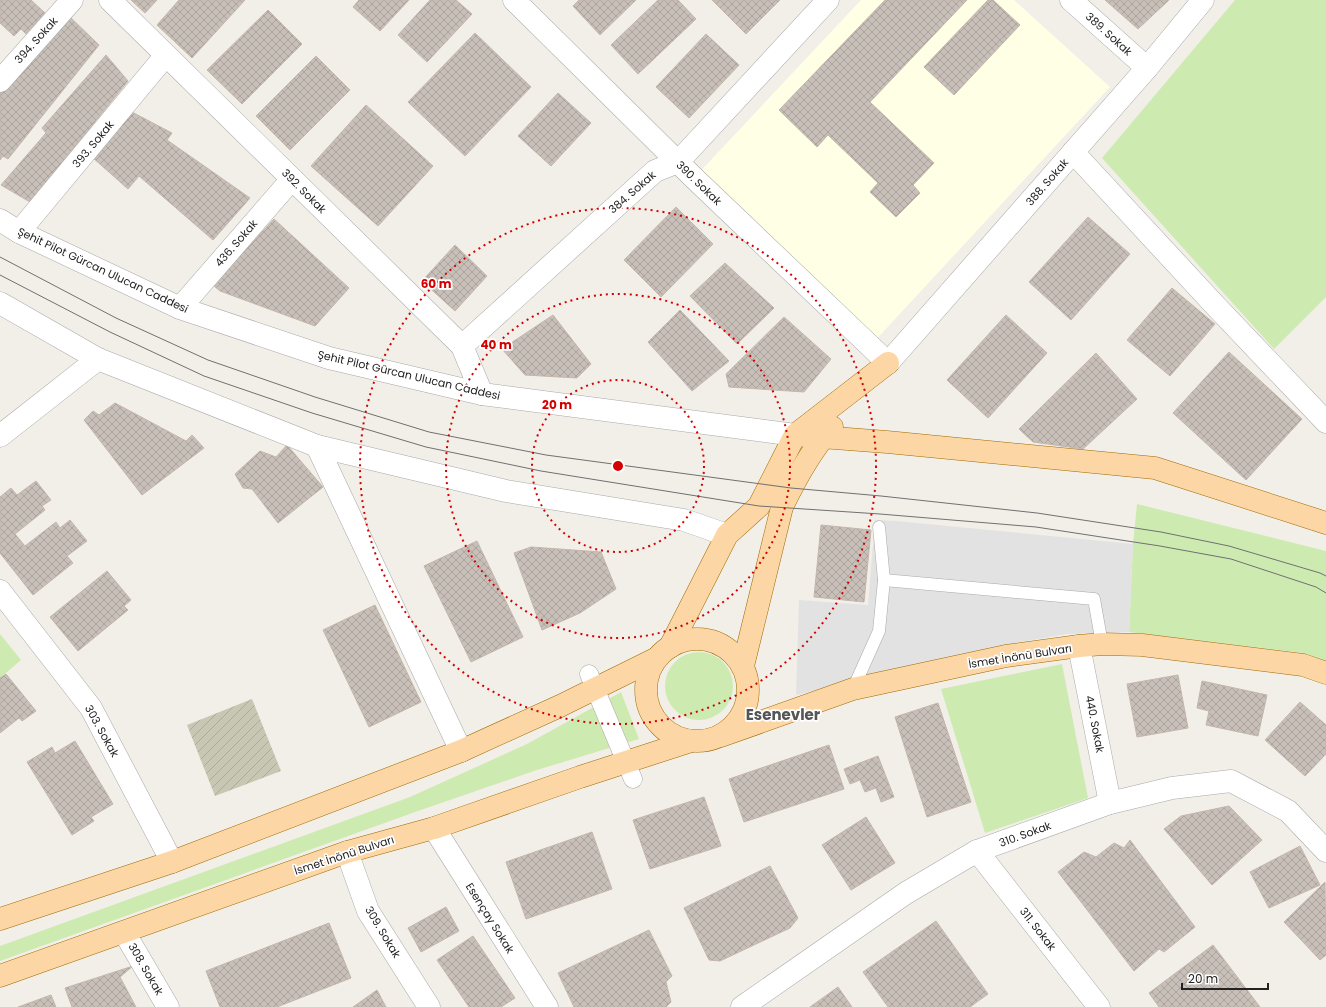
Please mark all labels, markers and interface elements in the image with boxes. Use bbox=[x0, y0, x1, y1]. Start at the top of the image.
street label: 389. Sokak bbox=[1082, 9, 1136, 60]
street label: 394. Sokak bbox=[11, 13, 62, 67]
street label: 393. Sokak bbox=[68, 117, 118, 171]
street label: 388. Sokak bbox=[1022, 155, 1072, 209]
street label: 390. Sokak bbox=[673, 157, 726, 209]
street label: 392. Sokak bbox=[278, 165, 330, 217]
street label: 384. Sokak bbox=[605, 167, 659, 217]
street label: 436. Sokak bbox=[211, 216, 261, 270]
street label: Şehit Pilot Gürcan Ulucan Caddesi bbox=[15, 223, 191, 317]
text: 60 m bbox=[421, 275, 452, 292]
text: 40 m bbox=[480, 336, 512, 353]
street label: Şehit Pilot Gürcan Ulucan Caddesi bbox=[316, 346, 502, 404]
text: 20 m bbox=[542, 396, 572, 413]
centre of rings bbox=[611, 459, 625, 473]
street label: İsmet İnönü Bulvarı bbox=[967, 640, 1073, 672]
street label: 440. Sokak bbox=[1082, 694, 1108, 754]
street label: 303. Sokak bbox=[81, 702, 123, 760]
district label: Esenevler bbox=[746, 704, 821, 725]
street label: 310. Sokak bbox=[997, 817, 1054, 851]
street label: İsmet İnönü Bulvarı bbox=[292, 831, 396, 879]
street label: Esençay Sokak bbox=[462, 880, 518, 957]
street label: 309. Sokak bbox=[361, 903, 405, 961]
street label: 311. Sokak bbox=[1016, 904, 1060, 954]
street label: 308. Sokak bbox=[125, 940, 168, 998]
scale bar bbox=[1182, 965, 1268, 991]
text: 20 m bbox=[1188, 970, 1218, 987]

